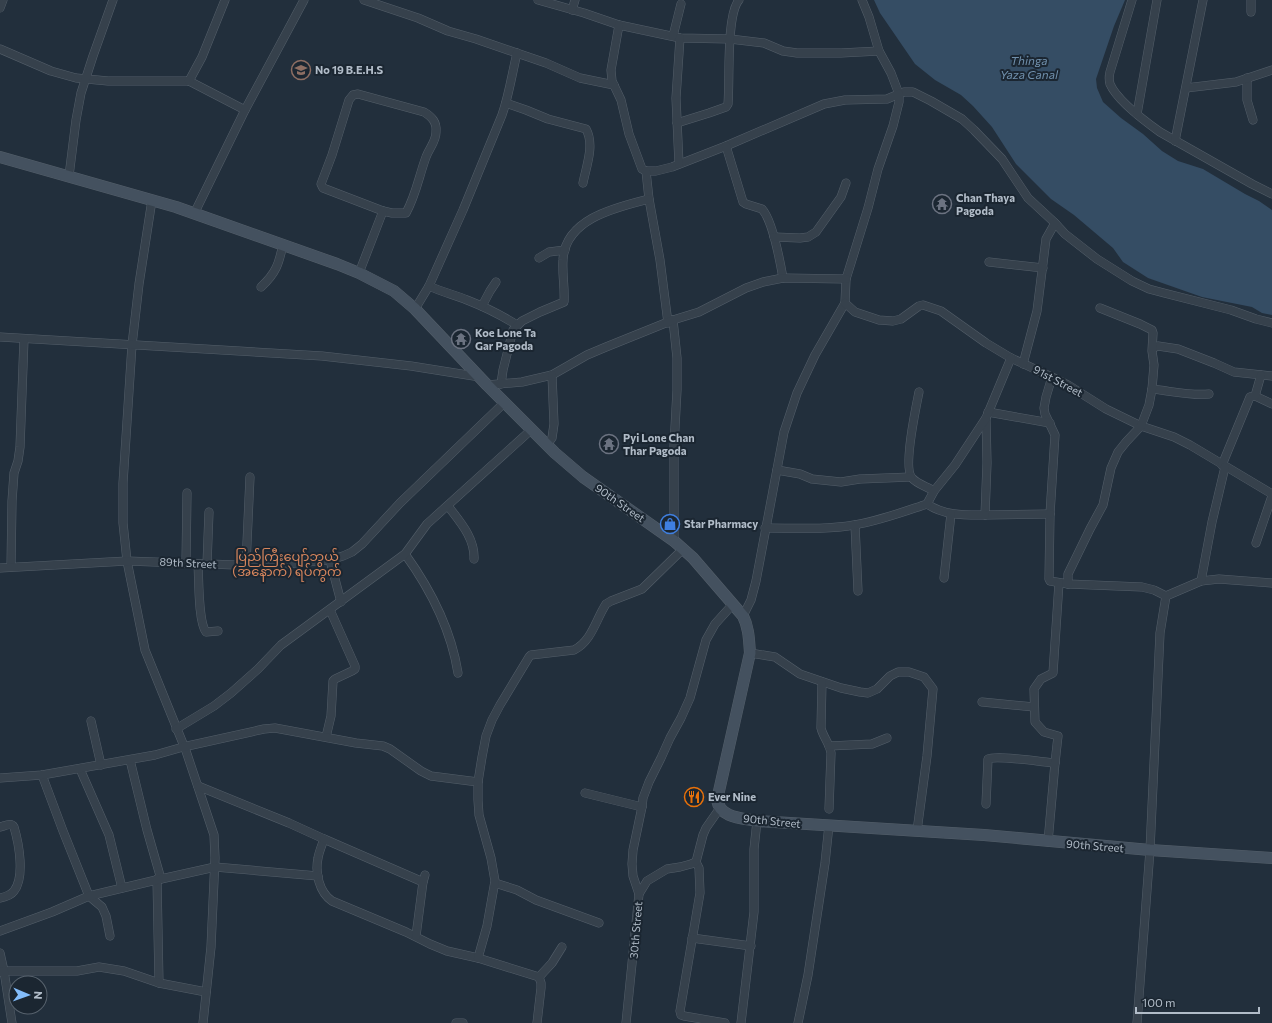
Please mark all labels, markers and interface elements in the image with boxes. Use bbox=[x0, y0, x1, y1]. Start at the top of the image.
water label: Thinga Yaza Canal bbox=[1000, 53, 1059, 81]
school or university icon: No 19 B.E.H.S bbox=[290, 59, 312, 81]
place label: No 19 B.E.H.S bbox=[315, 63, 384, 76]
place label: Chan Thaya Pagoda bbox=[956, 191, 1015, 217]
temple icon: Chan Thaya Pagoda bbox=[931, 193, 953, 215]
place label: Koe Lone Ta Gar Pagoda bbox=[475, 326, 536, 352]
temple icon: Koe Lone Ta Gar Pagoda bbox=[450, 328, 472, 350]
street label: 91st Street bbox=[1031, 362, 1086, 399]
place label: Pyi Lone Chan Thar Pagoda bbox=[623, 431, 695, 457]
temple icon: Pyi Lone Chan Thar Pagoda bbox=[598, 433, 620, 455]
street label: 90th Street bbox=[593, 481, 648, 525]
shop icon: Star Pharmacy bbox=[659, 513, 681, 535]
place label: Star Pharmacy bbox=[684, 517, 758, 530]
district label: ပြည်ကြီးပျော်ဘွယ် (အနောက်) ရပ်ကွက် bbox=[232, 548, 342, 582]
street label: 89th Street bbox=[159, 555, 217, 571]
restaurant icon: Ever Nine bbox=[683, 786, 705, 808]
place label: Ever Nine bbox=[708, 790, 756, 803]
street label: 90th Street bbox=[743, 811, 802, 830]
street label: 90th Street bbox=[1066, 837, 1125, 855]
street label: 30th Street bbox=[627, 900, 645, 959]
north arrow bbox=[8, 975, 48, 1015]
scale bar bbox=[1136, 989, 1259, 1015]
text: N bbox=[32, 991, 45, 1000]
text: 100 m bbox=[1142, 995, 1176, 1009]

